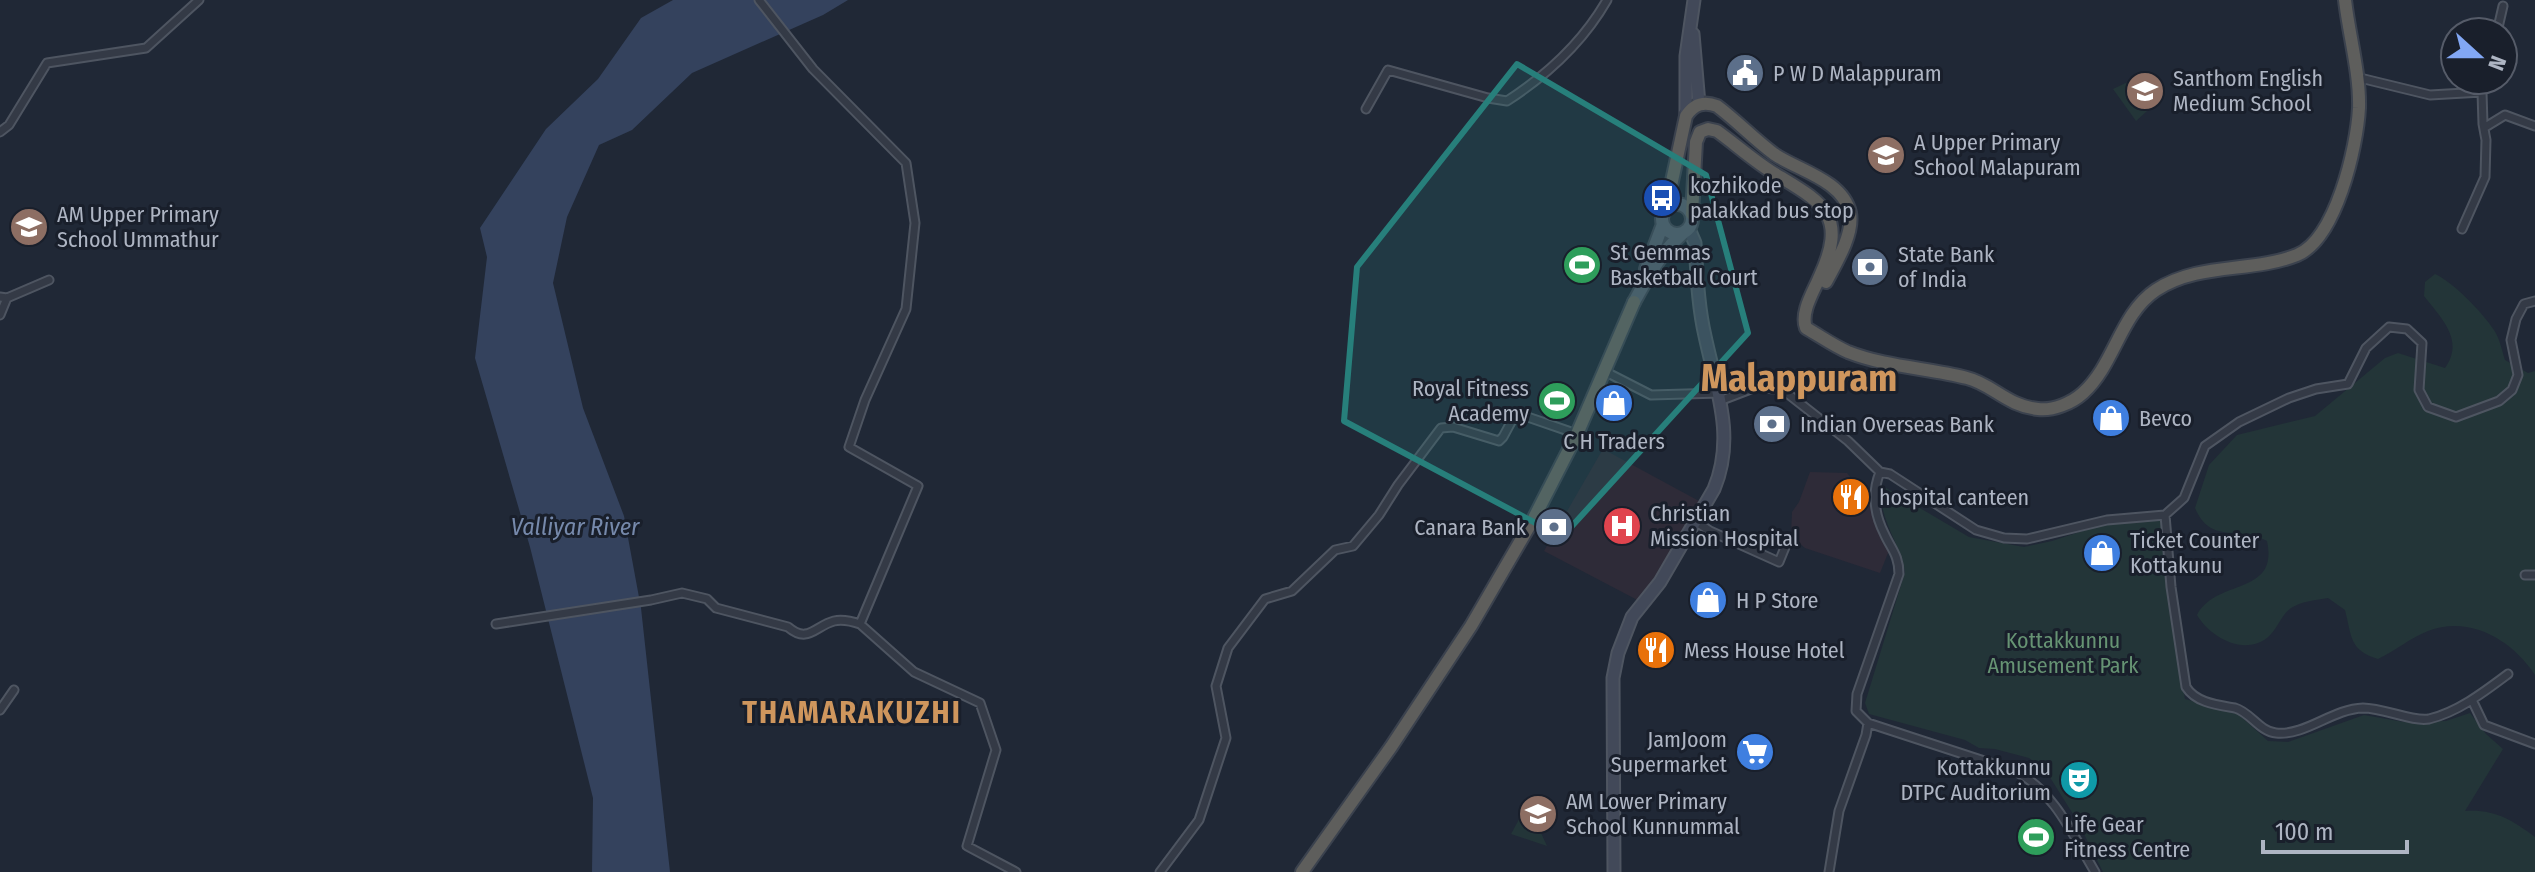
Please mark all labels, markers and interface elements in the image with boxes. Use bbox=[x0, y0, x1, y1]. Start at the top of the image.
north arrow bbox=[2439, 16, 2519, 96]
public building icon: P W D Malappuram bbox=[1724, 52, 1766, 94]
text: N bbox=[2482, 52, 2512, 74]
place label: P W D Malappuram bbox=[1773, 60, 1942, 87]
place label: Santhom English Medium School bbox=[2173, 65, 2323, 117]
school or university icon: Santhom English Medium School bbox=[2124, 70, 2166, 112]
place label: A Upper Primary School Malapuram bbox=[1914, 129, 2081, 181]
school or university icon: A Upper Primary School Malapuram bbox=[1865, 134, 1907, 176]
place label: kozhikode palakkad bus stop bbox=[1690, 172, 1854, 224]
bus stop icon: kozhikode palakkad bus stop bbox=[1641, 177, 1683, 219]
place label: AM Upper Primary School Ummathur bbox=[57, 201, 219, 253]
school or university icon: AM Upper Primary School Ummathur bbox=[8, 206, 50, 248]
place label: St Gemmas Basketball Court bbox=[1610, 239, 1759, 291]
place label: State Bank of India bbox=[1898, 241, 1995, 293]
sports icon: St Gemmas Basketball Court bbox=[1561, 244, 1603, 286]
bank icon: State Bank of India bbox=[1849, 246, 1891, 288]
district label: Malappuram bbox=[1701, 355, 1897, 401]
place label: Royal Fitness Academy bbox=[1412, 375, 1529, 427]
sports icon: Royal Fitness Academy bbox=[1536, 380, 1578, 422]
shop icon: C H Traders bbox=[1593, 382, 1635, 424]
shop icon: Bevco bbox=[2090, 397, 2132, 439]
bank icon: Indian Overseas Bank bbox=[1751, 403, 1793, 445]
place label: Bevco bbox=[2139, 405, 2192, 432]
place label: Indian Overseas Bank bbox=[1800, 411, 1995, 438]
place label: C H Traders bbox=[1563, 428, 1665, 455]
restaurant icon: hospital canteen bbox=[1830, 476, 1872, 518]
place label: hospital canteen bbox=[1879, 484, 2029, 511]
place label: Christian Mission Hospital bbox=[1650, 500, 1799, 552]
hospital icon: Christian Mission Hospital bbox=[1601, 505, 1643, 547]
bank icon: Canara Bank bbox=[1533, 506, 1575, 548]
water label: Valliyar River bbox=[511, 513, 640, 541]
place label: Canara Bank bbox=[1414, 514, 1527, 541]
place label: Ticket Counter Kottakunu bbox=[2130, 527, 2260, 579]
shop icon: Ticket Counter Kottakunu bbox=[2081, 532, 2123, 574]
shop icon: H P Store bbox=[1687, 579, 1729, 621]
place label: H P Store bbox=[1736, 587, 1818, 614]
park label: Kottakkunnu Amusement Park bbox=[1987, 627, 2139, 679]
restaurant icon: Mess House Hotel bbox=[1635, 629, 1677, 671]
place label: Mess House Hotel bbox=[1684, 637, 1845, 664]
district label: THAMARAKUZHI bbox=[742, 695, 962, 731]
place label: JamJoom Supermarket bbox=[1611, 726, 1728, 778]
supermarket icon: JamJoom Supermarket bbox=[1734, 731, 1776, 773]
place label: Kottakkunnu DTPC Auditorium bbox=[1900, 754, 2051, 806]
theatre icon: Kottakkunnu DTPC Auditorium bbox=[2058, 759, 2100, 801]
place label: AM Lower Primary School Kunnummal bbox=[1566, 788, 1740, 840]
school or university icon: AM Lower Primary School Kunnummal bbox=[1517, 793, 1559, 835]
scale bar bbox=[2263, 804, 2407, 854]
place label: Life Gear Fitness Centre bbox=[2064, 811, 2190, 863]
sports icon: Life Gear Fitness Centre bbox=[2015, 816, 2057, 858]
text: 100 m bbox=[2275, 818, 2333, 846]

